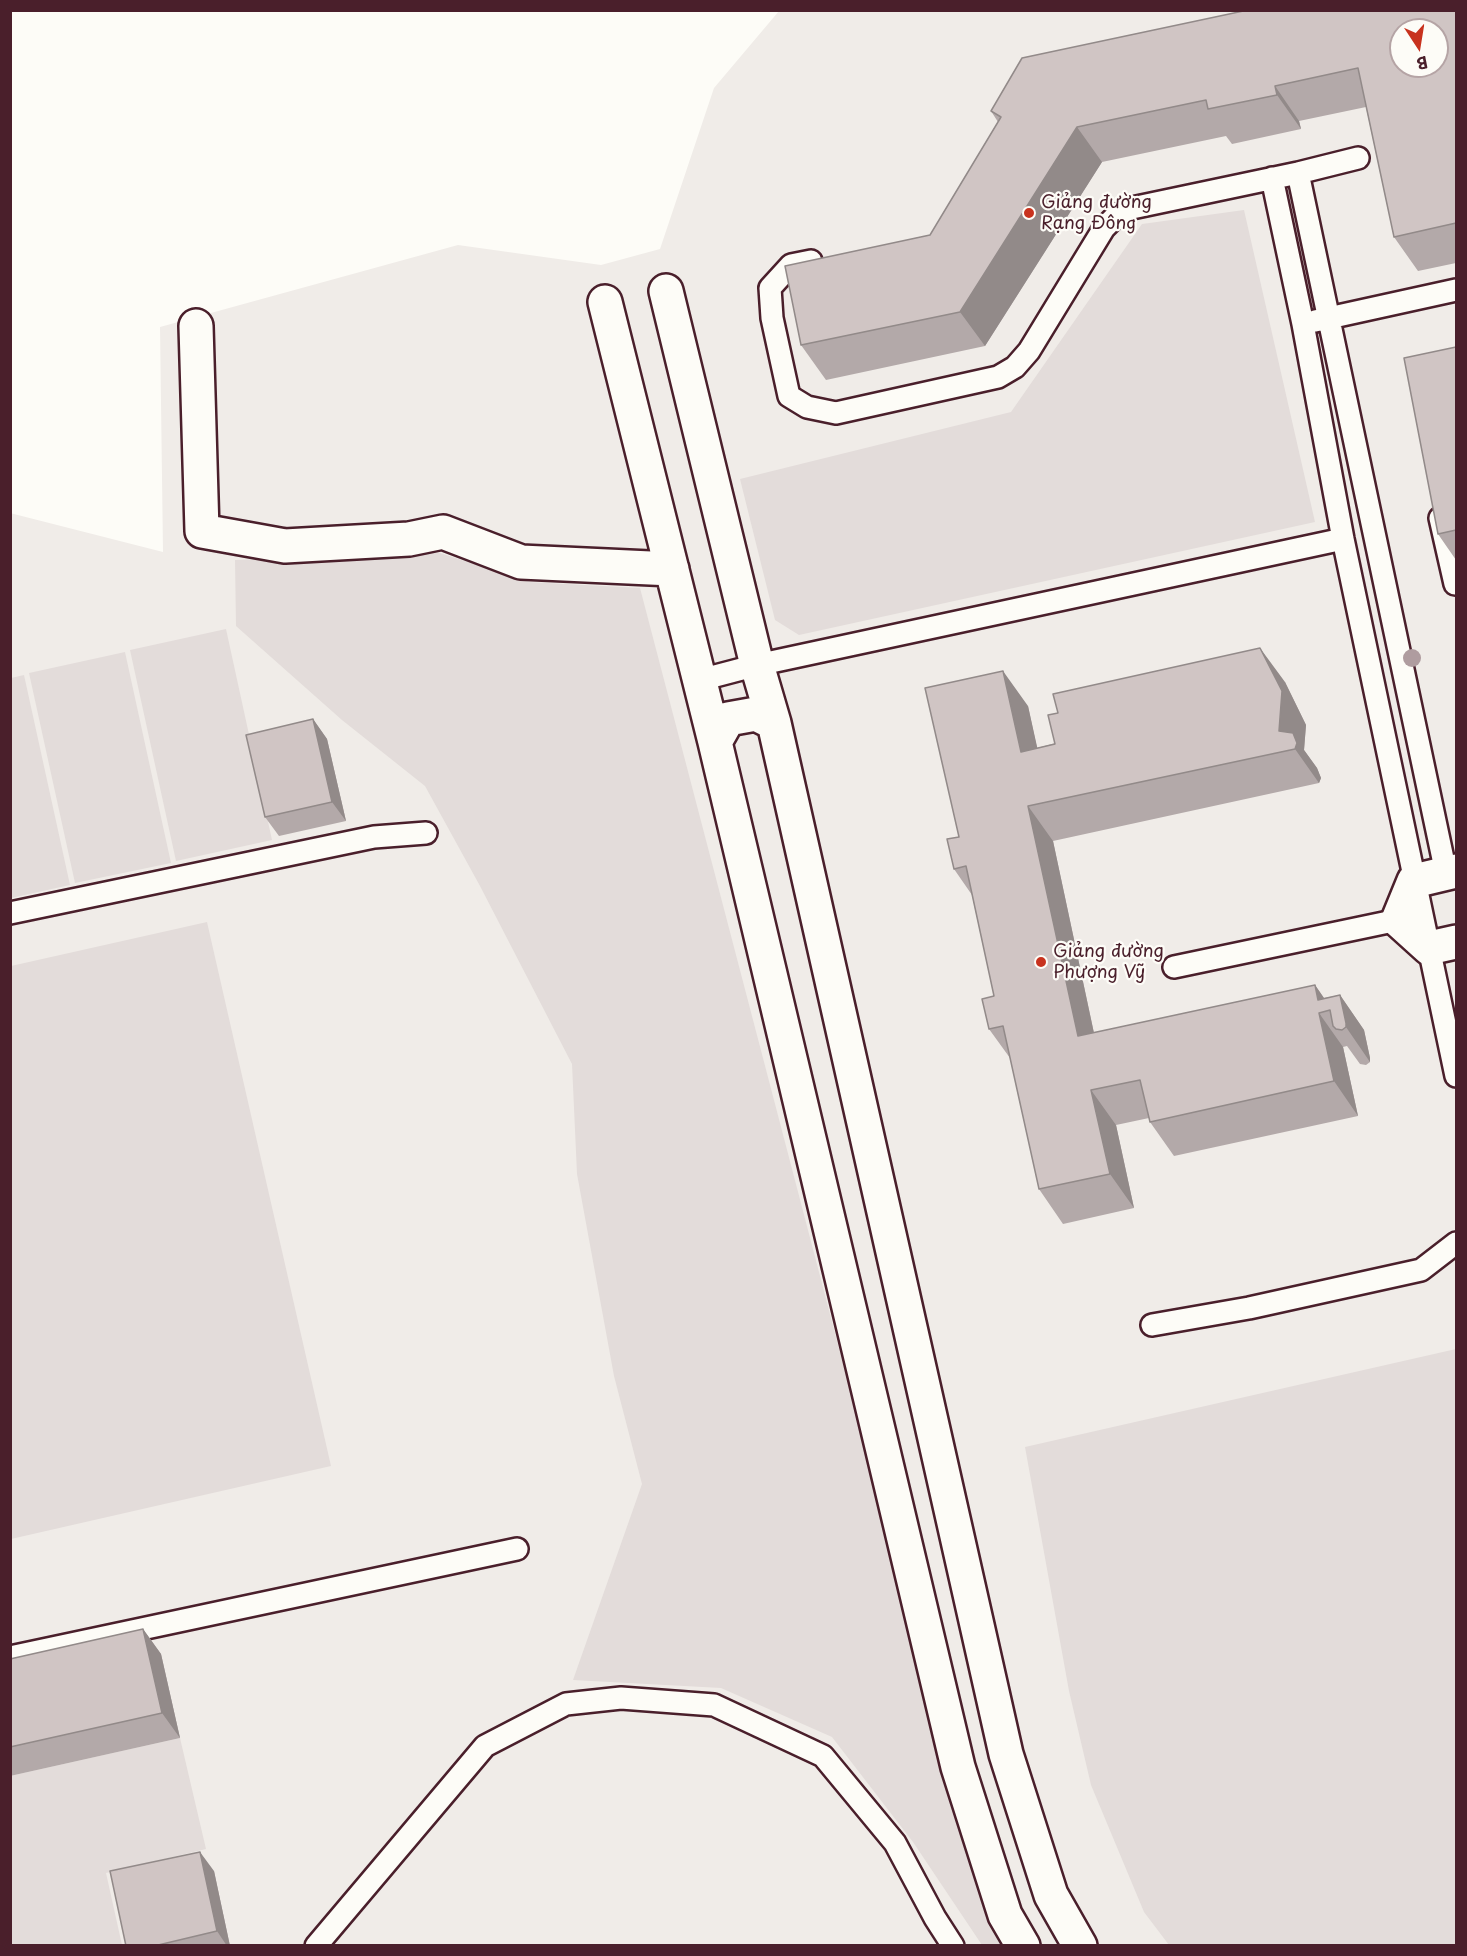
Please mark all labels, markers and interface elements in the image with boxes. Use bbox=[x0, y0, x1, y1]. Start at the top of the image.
north arrow bbox=[1389, 18, 1449, 78]
text: B bbox=[1414, 51, 1430, 77]
place label: Giảng đường Rạng Đông bbox=[1041, 192, 1152, 234]
marker: Giảng đường Rạng Đông bbox=[1022, 206, 1036, 220]
place label: Giảng đường Phượng Vỹ bbox=[1053, 941, 1164, 984]
marker: Giảng đường Phượng Vỹ bbox=[1034, 955, 1048, 969]

